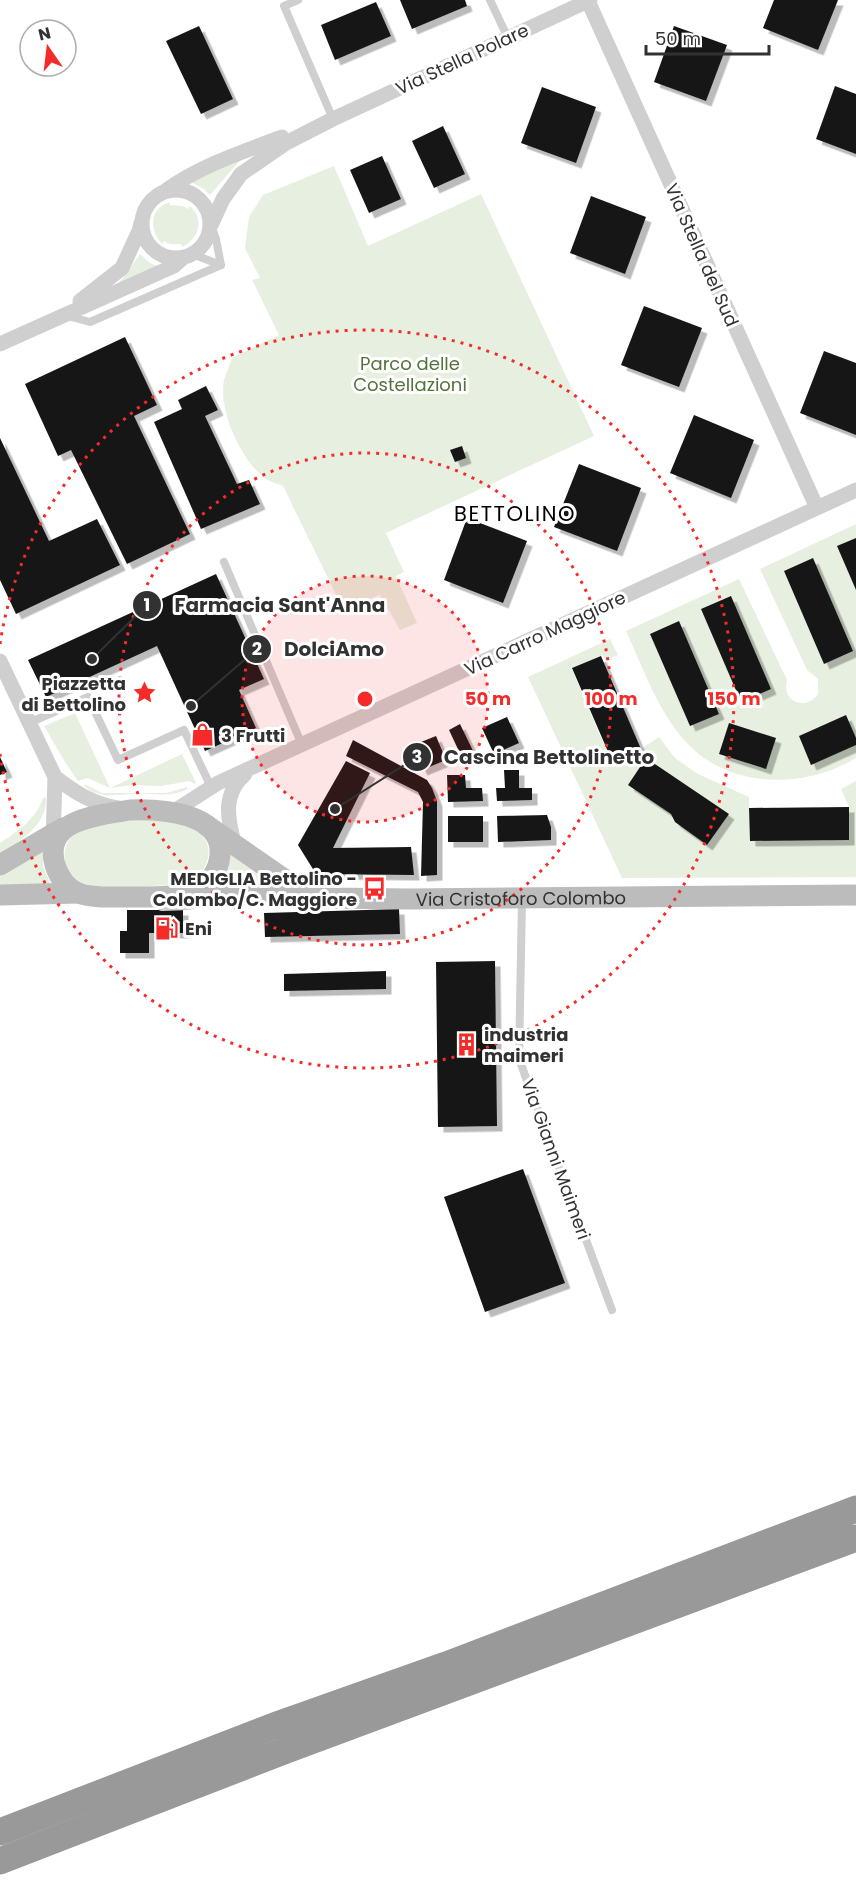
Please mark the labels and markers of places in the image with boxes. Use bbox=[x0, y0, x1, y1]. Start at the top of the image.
callout: Farmacia Sant'Anna bbox=[132, 586, 397, 624]
callout: DolciAmo bbox=[242, 630, 395, 668]
place label: Piazzetta di Bettolino bbox=[21, 671, 126, 717]
place icon: Piazzetta di Bettolino bbox=[131, 680, 157, 706]
centre of rings bbox=[355, 689, 375, 709]
shop icon: 3 Frutti bbox=[190, 722, 216, 748]
place label: 3 Frutti bbox=[221, 723, 285, 748]
callout: Cascina Bettolinetto bbox=[402, 738, 666, 776]
place label: MEDIGLIA Bettolino - Colombo/C. Maggiore bbox=[153, 866, 357, 912]
bus stop icon: MEDIGLIA Bettolino - Colombo/C. Maggiore bbox=[362, 875, 388, 901]
fuel station icon: Eni bbox=[154, 915, 180, 941]
place label: Eni bbox=[185, 916, 212, 941]
place label: industria maimeri bbox=[484, 1022, 568, 1068]
building icon: industria maimeri bbox=[453, 1031, 479, 1057]

